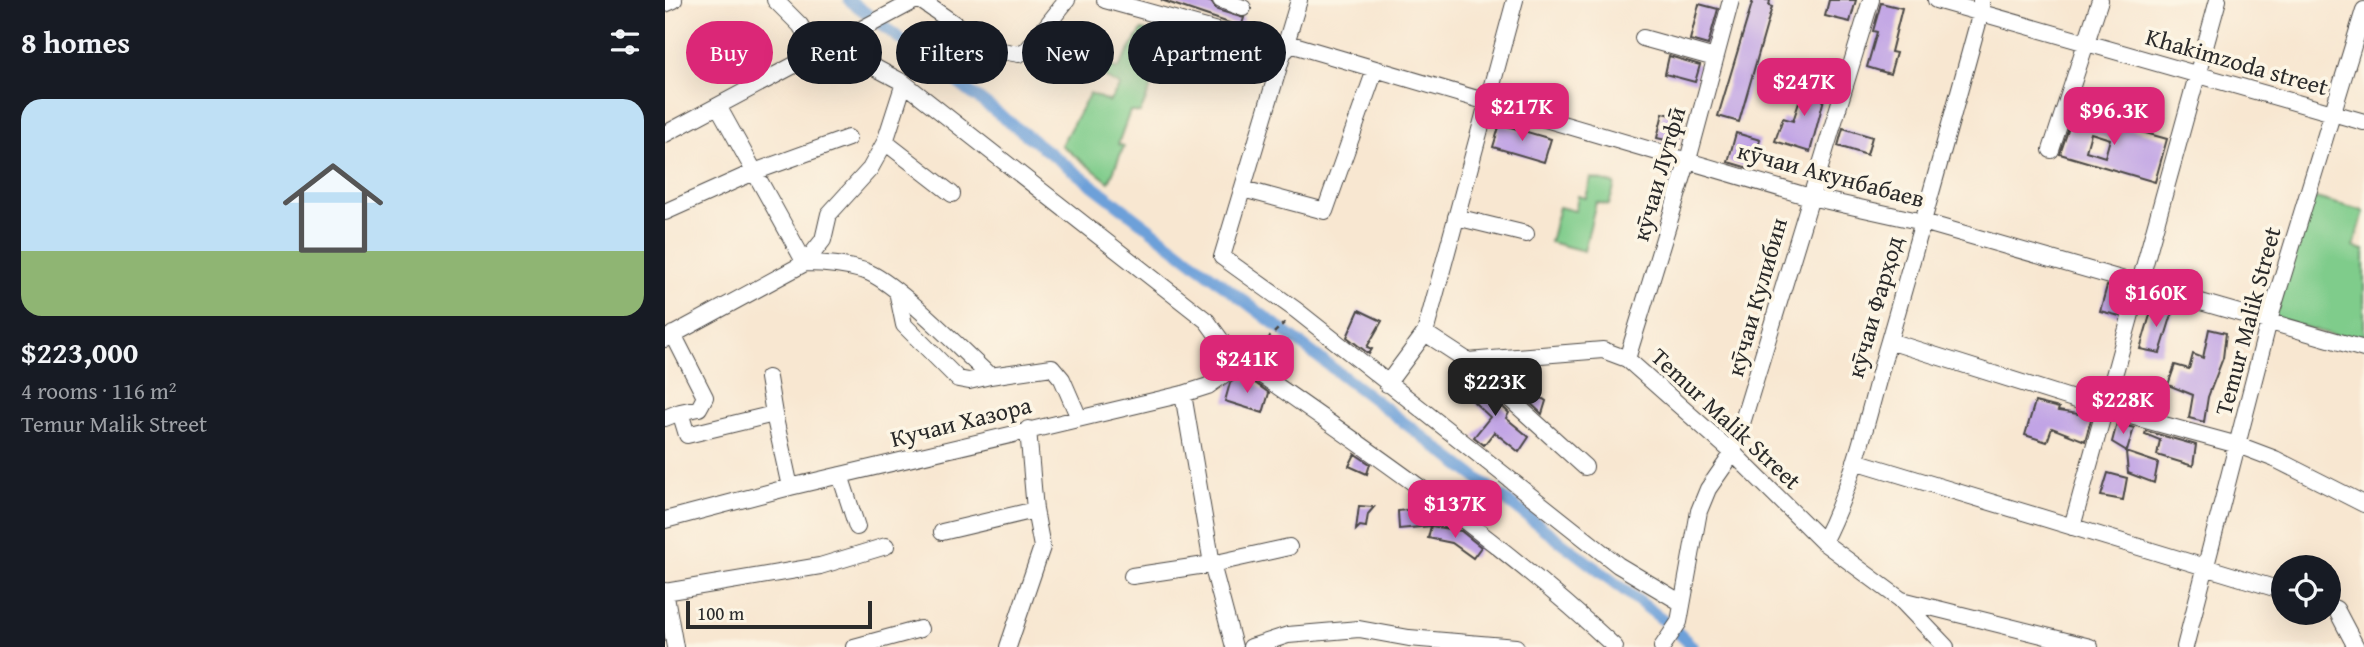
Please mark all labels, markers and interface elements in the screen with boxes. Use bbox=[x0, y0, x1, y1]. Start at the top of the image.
street label: Khakimzoda street bbox=[2142, 19, 2333, 104]
text: 8 homes bbox=[21, 20, 130, 64]
chip: Buy bbox=[686, 21, 773, 84]
chip: Rent bbox=[787, 21, 882, 84]
chip: Filters bbox=[896, 21, 1008, 84]
chip: New bbox=[1022, 21, 1114, 84]
chip: Apartment bbox=[1128, 21, 1286, 84]
icon: filters bbox=[606, 23, 644, 61]
pin: $247K bbox=[1755, 58, 1853, 118]
text: $247K bbox=[1773, 64, 1835, 97]
pin: $217K bbox=[1473, 83, 1571, 143]
pin: $96.3K bbox=[2057, 88, 2171, 147]
text: $217K bbox=[1491, 89, 1553, 122]
text: $96.3K bbox=[2080, 93, 2148, 126]
street label: кӯчаи Лутфӣ bbox=[1623, 103, 1694, 245]
street label: кӯчаи Акунбабаев bbox=[1734, 133, 1929, 216]
icon: home bbox=[270, 145, 396, 271]
street label: кӯчаи Кулибин bbox=[1717, 213, 1796, 380]
street label: Temur Malik Street bbox=[2205, 222, 2290, 419]
street label: кӯчаи Фарҳод bbox=[1838, 232, 1912, 382]
pin: $160K bbox=[2107, 270, 2205, 329]
text: $160K bbox=[2125, 275, 2187, 308]
text: $223,000 bbox=[21, 330, 138, 374]
pin: $241K bbox=[1198, 336, 1296, 395]
street label: Temur Malik Street bbox=[1643, 340, 1810, 498]
text: $241K bbox=[1216, 341, 1278, 374]
pin: $223K bbox=[1446, 358, 1544, 418]
text: $223K bbox=[1464, 364, 1526, 397]
text: 4 rooms · 116 m² bbox=[21, 374, 176, 407]
pin: $228K bbox=[2074, 376, 2172, 436]
text: $228K bbox=[2092, 382, 2154, 415]
street label: Кучаи Хазора bbox=[887, 387, 1036, 456]
text: Temur Malik Street bbox=[21, 407, 207, 440]
pin: $137K bbox=[1406, 480, 1504, 540]
text: $137K bbox=[1424, 486, 1486, 519]
map controls bbox=[2271, 555, 2341, 625]
button: locate bbox=[2271, 555, 2341, 625]
scale bar bbox=[686, 598, 871, 630]
text: 100 m bbox=[697, 599, 744, 627]

